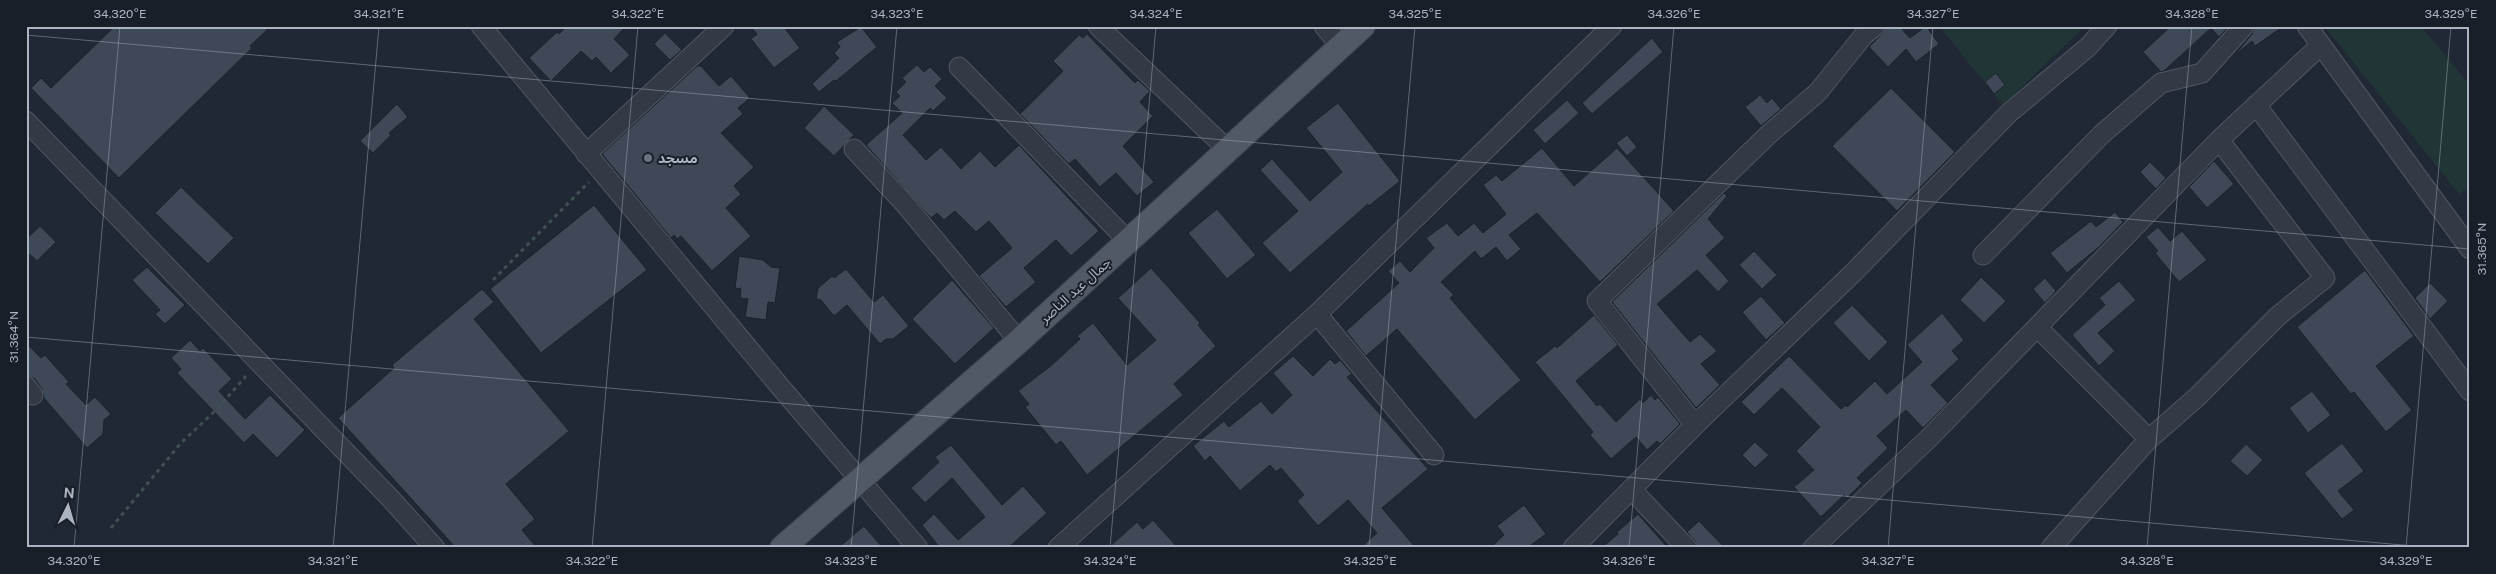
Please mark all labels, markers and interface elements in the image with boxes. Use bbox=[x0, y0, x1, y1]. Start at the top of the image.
text: 34.320°E bbox=[94, 7, 146, 21]
text: 34.321°E bbox=[354, 7, 404, 21]
text: 34.322°E bbox=[612, 7, 664, 21]
text: 34.323°E bbox=[870, 7, 924, 21]
text: 34.324°E bbox=[1129, 7, 1183, 21]
text: 34.325°E bbox=[1388, 7, 1442, 21]
text: 34.326°E bbox=[1648, 7, 1700, 21]
text: 34.327°E bbox=[1907, 7, 1959, 21]
text: 34.328°E bbox=[2165, 7, 2219, 21]
text: 34.329°E bbox=[2425, 7, 2478, 21]
place label: مسجد bbox=[658, 150, 698, 166]
marker: مسجد bbox=[642, 152, 654, 164]
text: 31.365°N bbox=[2475, 223, 2489, 275]
street label: جمال عبد الناصر bbox=[1035, 254, 1115, 328]
text: 31.364°N bbox=[7, 311, 21, 363]
north arrow bbox=[42, 482, 92, 532]
text: N bbox=[63, 485, 75, 501]
text: 34.320°E bbox=[48, 554, 100, 568]
text: 34.321°E bbox=[308, 554, 358, 568]
text: 34.322°E bbox=[566, 554, 618, 568]
text: 34.323°E bbox=[824, 554, 878, 568]
text: 34.324°E bbox=[1083, 554, 1137, 568]
text: 34.325°E bbox=[1343, 554, 1397, 568]
text: 34.326°E bbox=[1603, 554, 1655, 568]
text: 34.327°E bbox=[1862, 554, 1914, 568]
text: 34.328°E bbox=[2120, 554, 2174, 568]
text: 34.329°E bbox=[2380, 554, 2433, 568]

